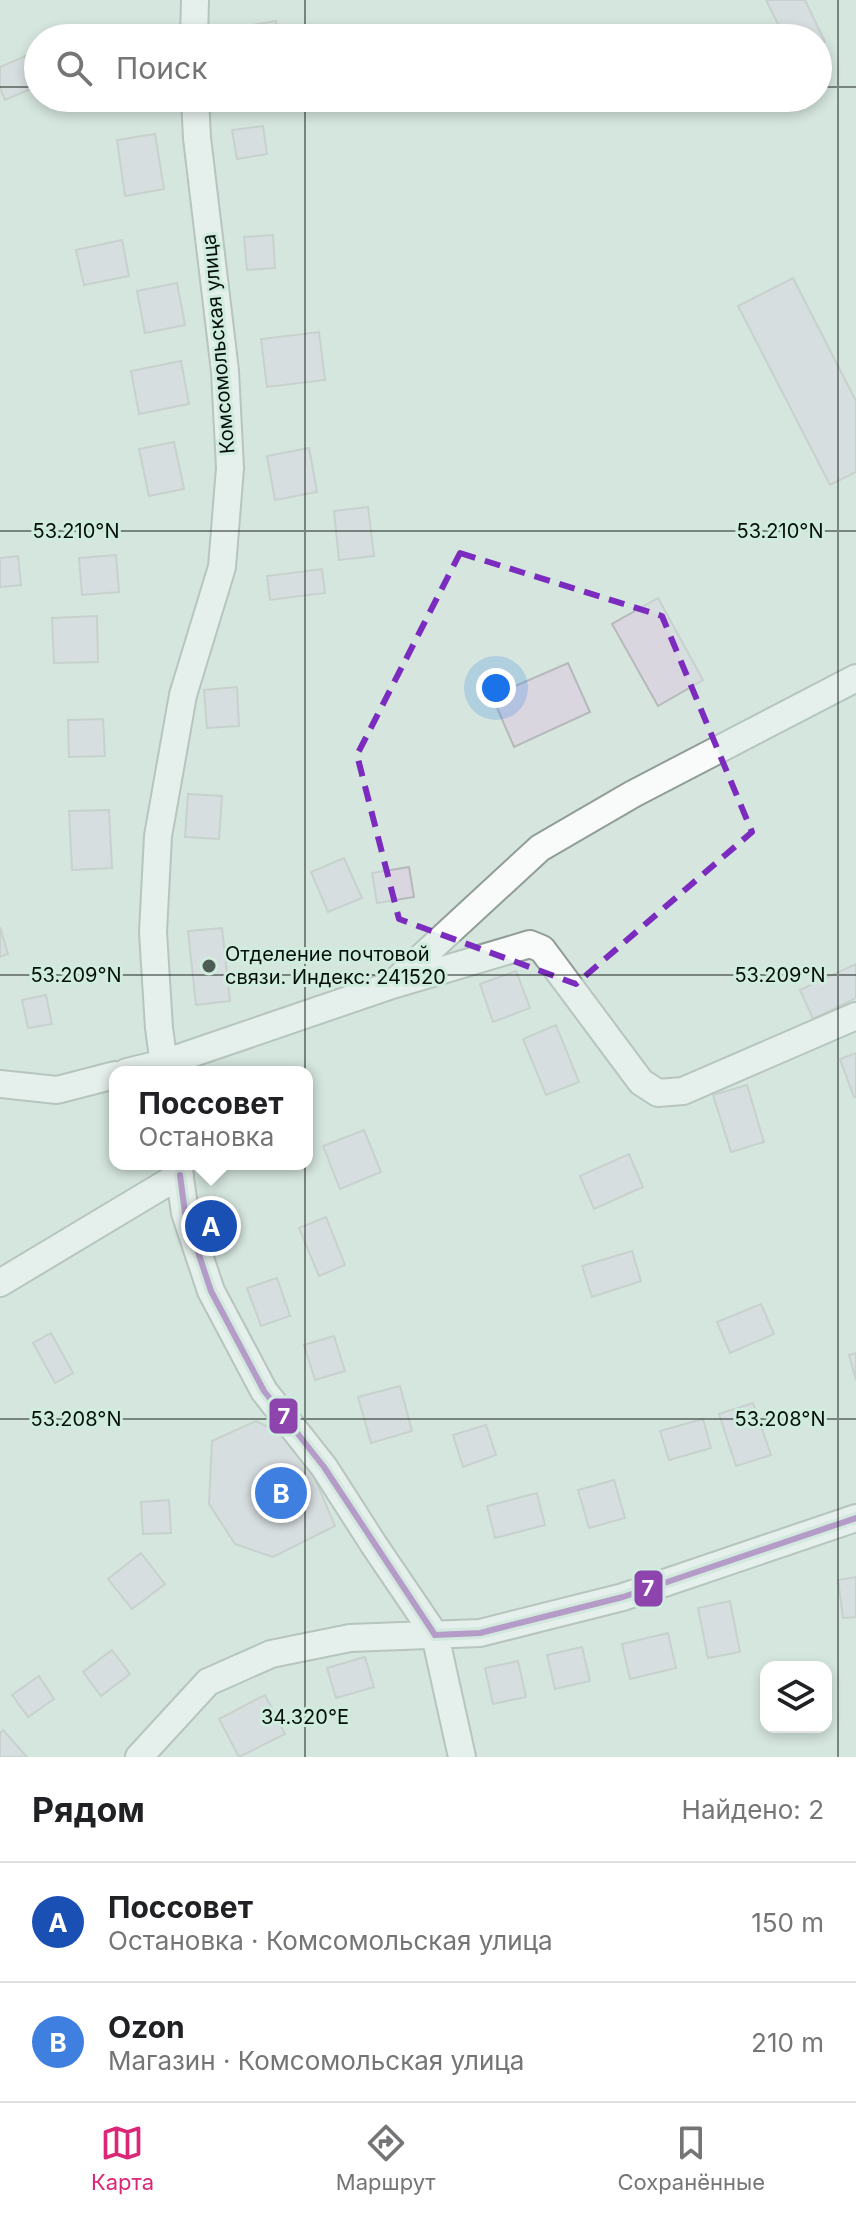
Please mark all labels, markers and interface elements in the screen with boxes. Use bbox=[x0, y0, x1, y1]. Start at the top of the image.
search box bbox=[24, 24, 832, 112]
icon: search bbox=[52, 46, 96, 90]
text: Поиск bbox=[116, 50, 207, 86]
street label: Комсомольская улица bbox=[196, 233, 240, 455]
text: 53.210°N bbox=[33, 519, 119, 543]
text: 53.210°N bbox=[737, 519, 823, 543]
your location bbox=[476, 668, 516, 708]
place label: Отделение почтовой связи. Индекс: 241520 bbox=[225, 942, 446, 989]
marker: Отделение почтовой связи. Индекс: 241520 bbox=[200, 957, 218, 975]
text: 53.209°N bbox=[30, 963, 122, 987]
text: 53.209°N bbox=[734, 963, 826, 987]
popup bbox=[109, 1066, 313, 1170]
text: Поссовет bbox=[139, 1085, 284, 1121]
text: Остановка bbox=[139, 1121, 274, 1152]
pin: A bbox=[185, 1196, 237, 1256]
line badge: 7 bbox=[268, 1397, 299, 1435]
text: 7 bbox=[278, 1403, 290, 1429]
text: 53.208°N bbox=[31, 1407, 121, 1431]
text: 53.208°N bbox=[735, 1407, 825, 1431]
pin: B bbox=[255, 1463, 307, 1523]
line badge: 7 bbox=[633, 1569, 664, 1608]
text: 7 bbox=[642, 1575, 654, 1601]
map controls bbox=[760, 1661, 832, 1733]
button: layers bbox=[760, 1661, 832, 1733]
text: 34.320°E bbox=[261, 1705, 349, 1729]
text: Рядом bbox=[32, 1789, 145, 1830]
text: Найдено: 2 bbox=[682, 1794, 824, 1825]
text: Поссовет bbox=[108, 1889, 253, 1925]
text: A bbox=[48, 1907, 68, 1938]
text: 150 m bbox=[751, 1907, 824, 1938]
text: Остановка · Комсомольская улица bbox=[108, 1925, 553, 1956]
text: Ozon bbox=[108, 2009, 185, 2045]
text: B bbox=[49, 2027, 67, 2058]
text: 210 m bbox=[751, 2027, 824, 2058]
text: Магазин · Комсомольская улица bbox=[108, 2045, 524, 2076]
tab: Карта bbox=[91, 2121, 154, 2195]
tab: Маршрут bbox=[336, 2121, 436, 2195]
tab: Сохранённые bbox=[617, 2121, 765, 2195]

